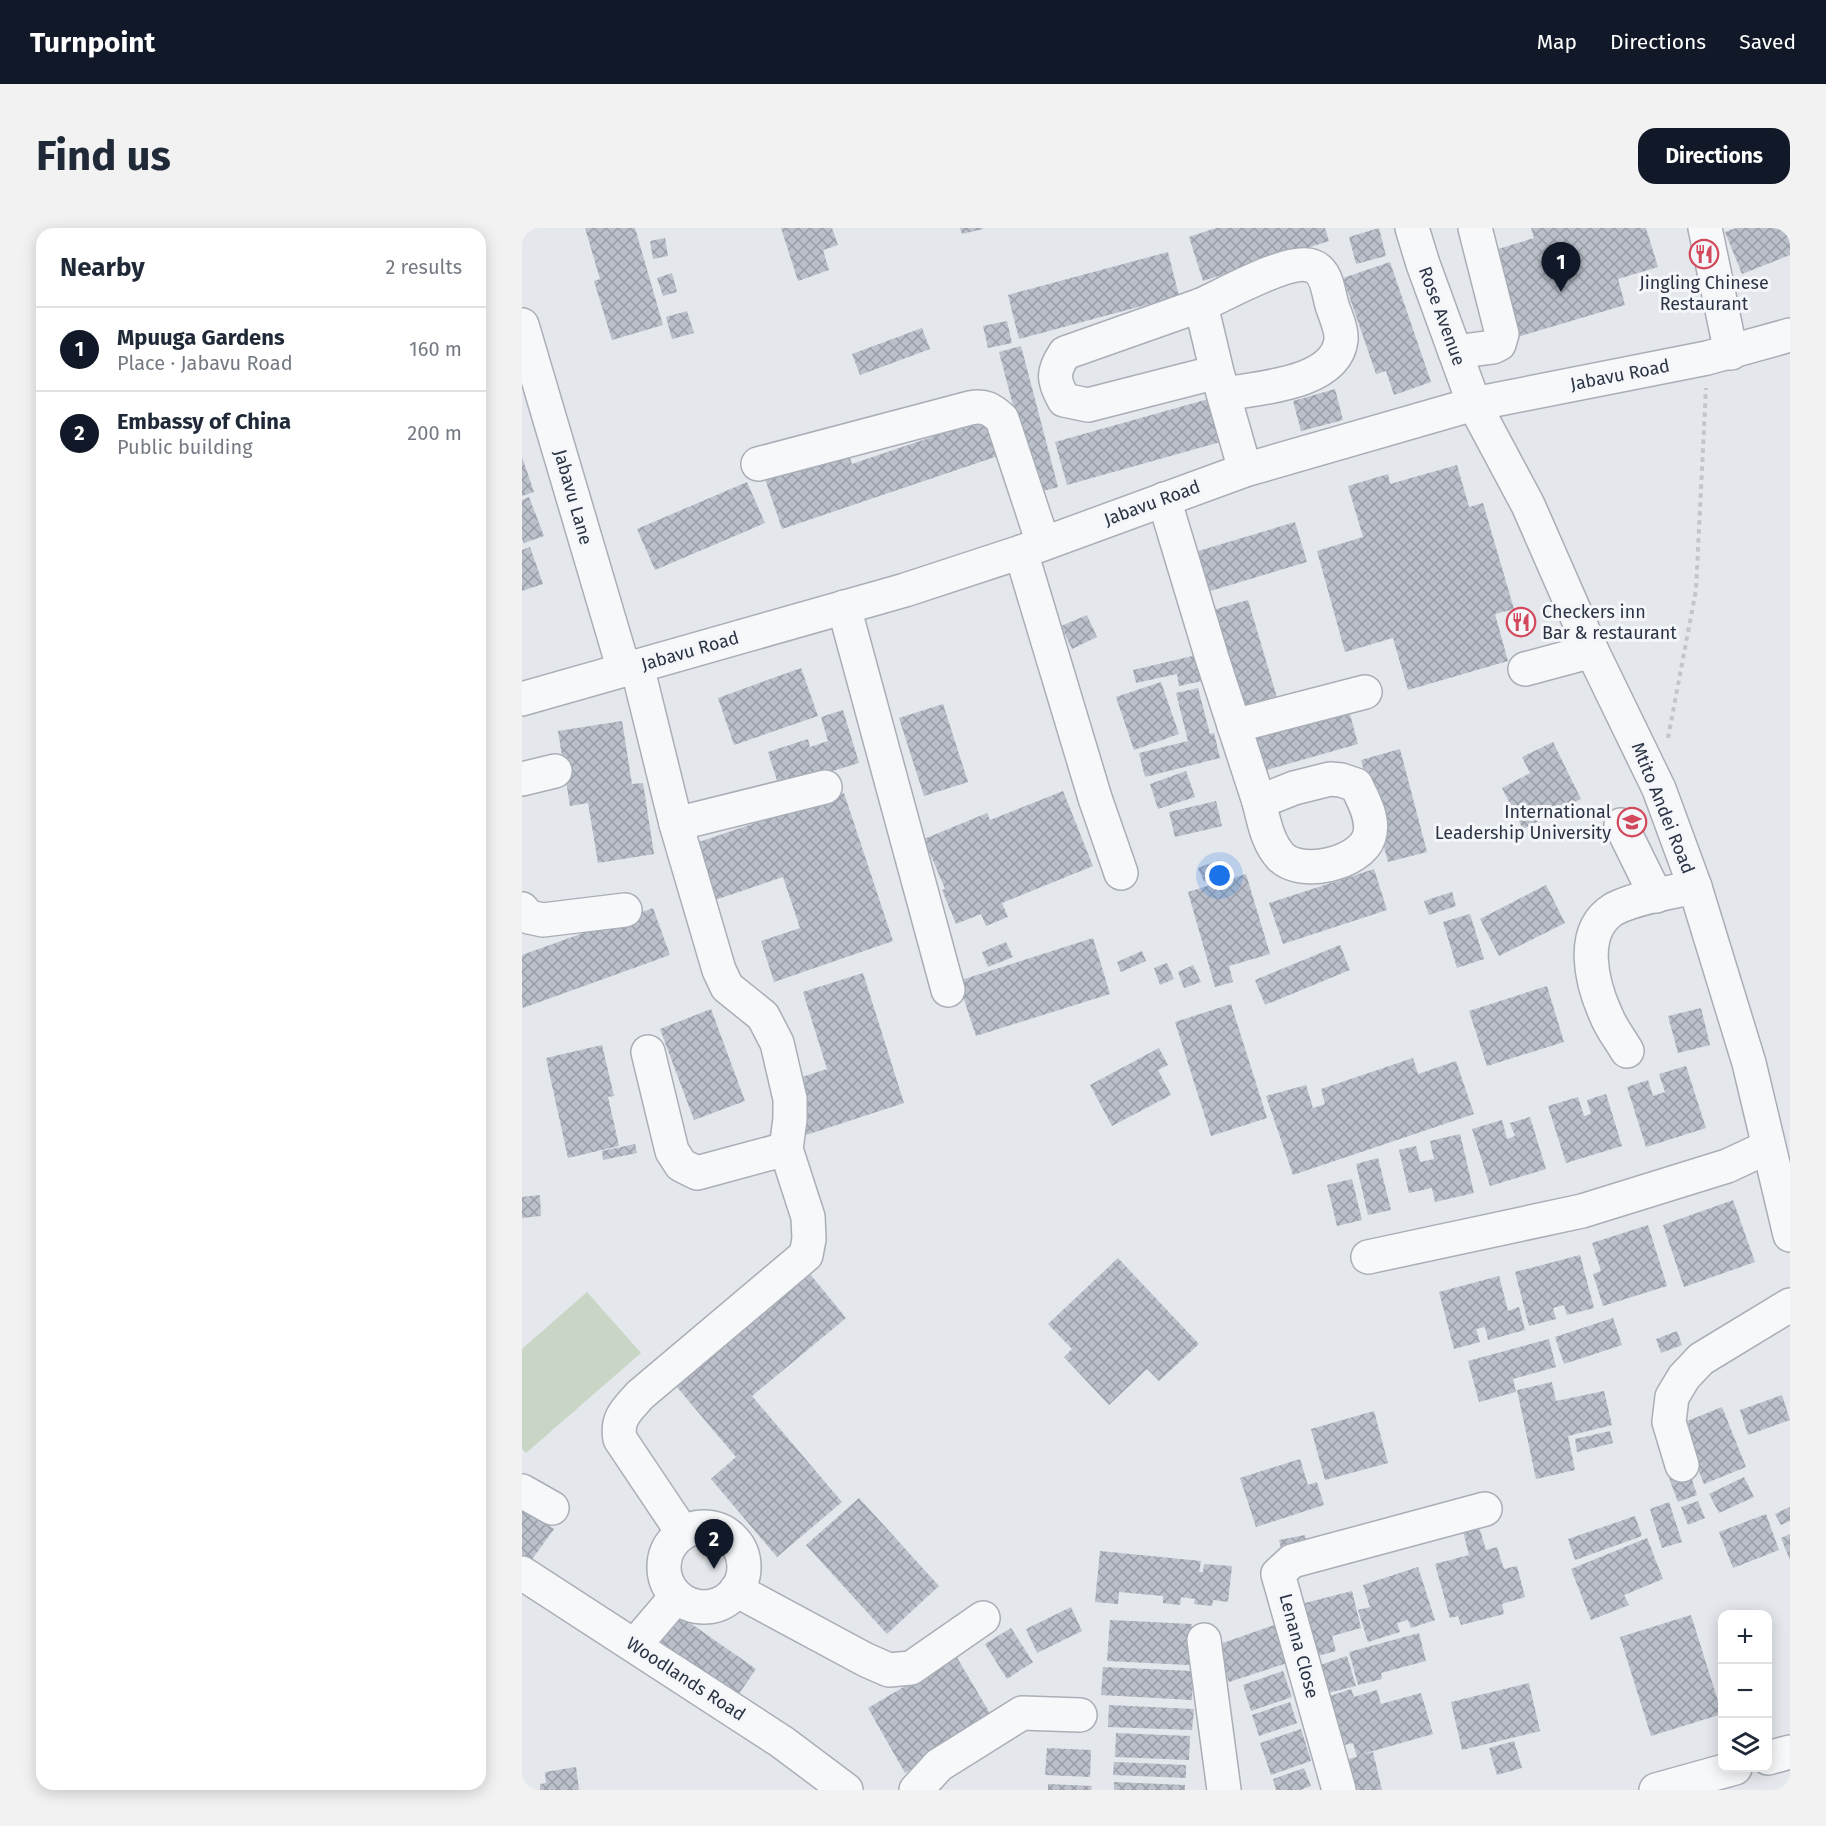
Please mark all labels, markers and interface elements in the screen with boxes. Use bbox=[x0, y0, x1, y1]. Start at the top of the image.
text: Turnpoint bbox=[30, 26, 155, 59]
text: Map bbox=[1537, 29, 1577, 55]
text: Directions bbox=[1610, 29, 1706, 55]
text: Saved bbox=[1739, 29, 1796, 55]
button: Directions bbox=[1638, 128, 1790, 184]
text: Find us bbox=[36, 131, 171, 181]
restaurant icon: Jingling Chinese Restaurant bbox=[1688, 238, 1720, 270]
pin: 1 bbox=[1542, 242, 1580, 292]
text: Nearby bbox=[60, 252, 145, 283]
text: 2 results bbox=[385, 255, 462, 279]
street label: Rose Avenue bbox=[1414, 263, 1470, 369]
place label: Jingling Chinese Restaurant bbox=[1639, 272, 1769, 315]
text: Mpuuga Gardens bbox=[117, 324, 285, 351]
text: 1 bbox=[75, 337, 84, 361]
text: 160 m bbox=[409, 337, 462, 361]
text: Place · Jabavu Road bbox=[117, 351, 293, 375]
street label: Jabavu Road bbox=[1568, 355, 1672, 395]
text: Embassy of China bbox=[117, 408, 291, 435]
text: 2 bbox=[74, 421, 85, 445]
text: 200 m bbox=[407, 421, 462, 445]
text: Public building bbox=[117, 435, 253, 459]
street label: Jabavu Lane bbox=[549, 447, 597, 547]
street label: Jabavu Road bbox=[1101, 475, 1203, 531]
place label: Checkers inn Bar & restaurant bbox=[1542, 601, 1677, 644]
restaurant icon: Checkers inn Bar & restaurant bbox=[1505, 606, 1537, 638]
street label: Jabavu Road bbox=[638, 627, 742, 675]
street label: Mtito Andei Road bbox=[1627, 739, 1699, 877]
place label: International Leadership University bbox=[1435, 801, 1611, 844]
school or university icon: International Leadership University bbox=[1616, 806, 1648, 838]
your location bbox=[1205, 861, 1234, 890]
pin: 2 bbox=[694, 1520, 734, 1569]
street label: Lenana Close bbox=[1274, 1591, 1324, 1701]
map controls bbox=[1718, 1610, 1772, 1772]
button: + bbox=[1718, 1610, 1772, 1664]
street label: Woodlands Road bbox=[622, 1632, 750, 1726]
button: − bbox=[1718, 1664, 1772, 1718]
button: layers bbox=[1718, 1718, 1772, 1772]

